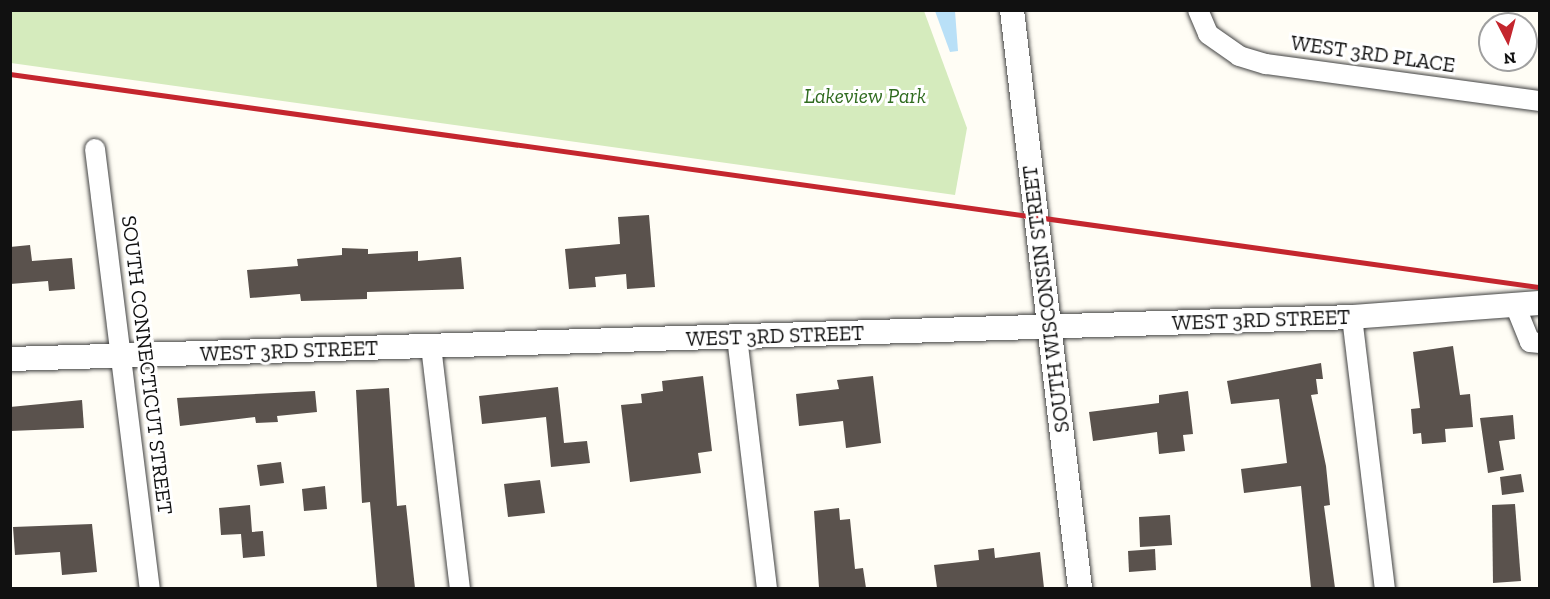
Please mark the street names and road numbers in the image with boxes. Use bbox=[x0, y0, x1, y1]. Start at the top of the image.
street label: WEST 3RD PLACE bbox=[1289, 30, 1457, 78]
street label: SOUTH WISCONSIN STREET bbox=[1017, 164, 1075, 434]
street label: SOUTH CONNECTICUT STREET bbox=[116, 214, 178, 516]
street label: WEST 3RD STREET bbox=[1171, 304, 1351, 336]
street label: WEST 3RD STREET bbox=[685, 320, 865, 352]
street label: WEST 3RD STREET bbox=[199, 335, 379, 367]

